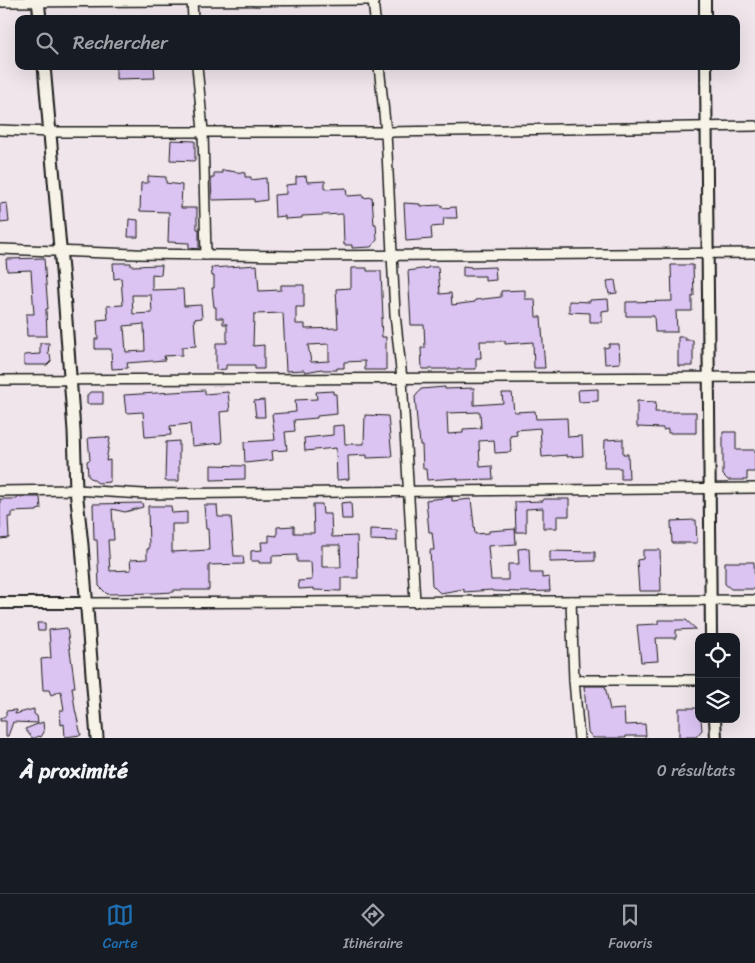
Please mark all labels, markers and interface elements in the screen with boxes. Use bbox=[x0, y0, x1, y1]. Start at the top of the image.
search box bbox=[15, 15, 740, 70]
text: Rechercher bbox=[73, 26, 168, 59]
icon: search bbox=[33, 29, 61, 57]
map controls bbox=[695, 633, 740, 723]
button: locate bbox=[695, 633, 740, 678]
button: layers bbox=[695, 678, 740, 723]
text: À proximité bbox=[20, 752, 128, 790]
text: 0 résultats bbox=[657, 756, 735, 785]
tab: Carte bbox=[103, 901, 138, 956]
tab: Itinéraire bbox=[343, 901, 403, 956]
tab: Favoris bbox=[609, 901, 652, 956]

